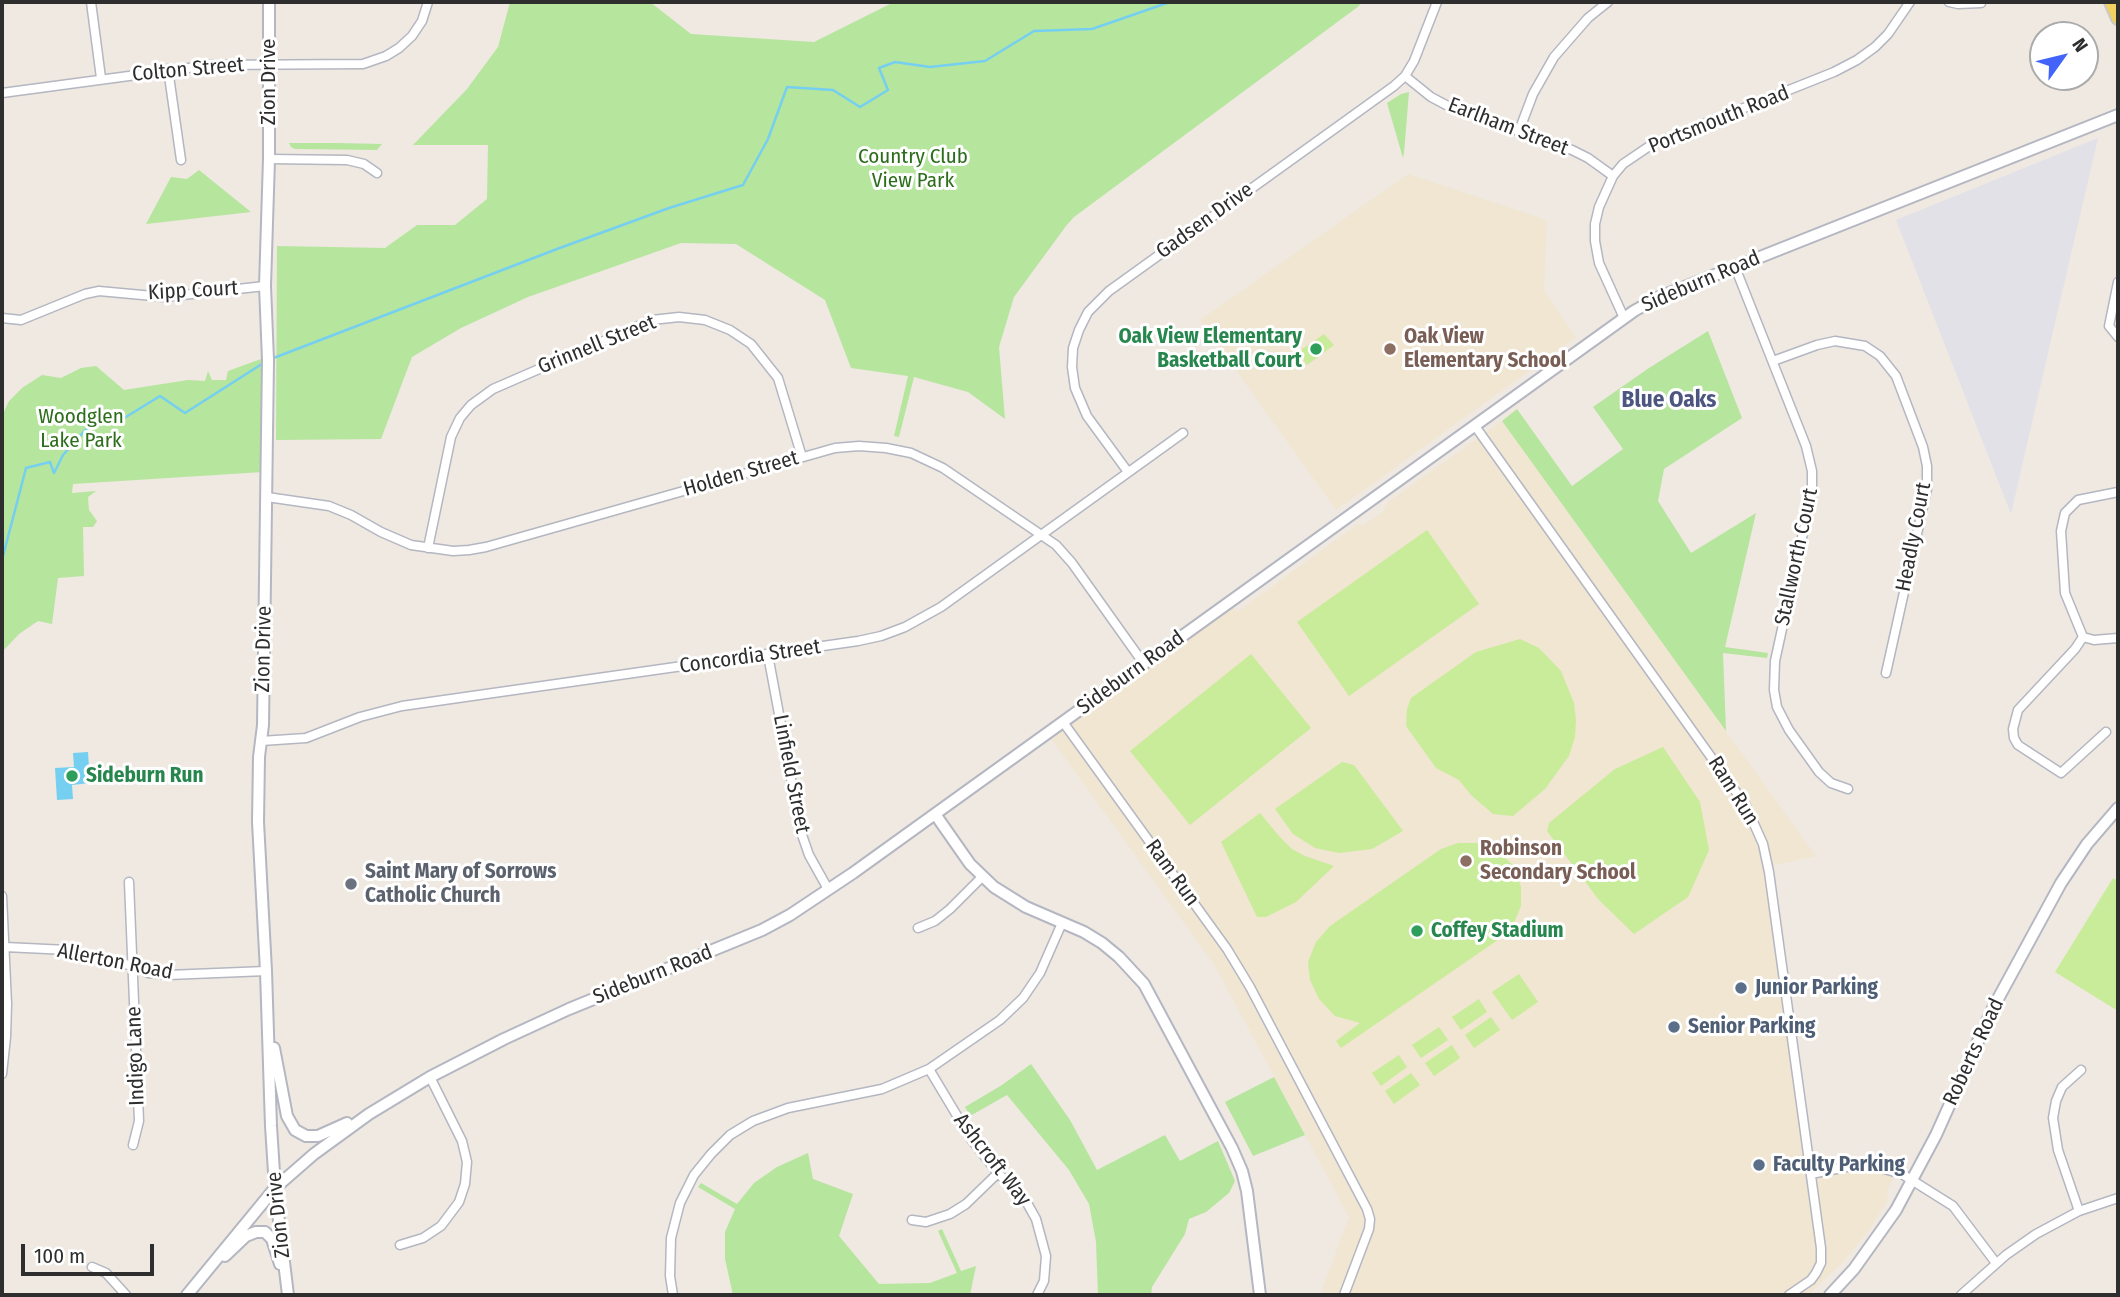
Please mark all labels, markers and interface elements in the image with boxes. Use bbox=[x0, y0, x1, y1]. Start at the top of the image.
north arrow bbox=[2029, 21, 2099, 91]
text: N bbox=[2067, 34, 2093, 56]
street label: Zion Drive bbox=[256, 39, 282, 125]
street label: Colton Street bbox=[131, 53, 245, 87]
street label: Portsmouth Road bbox=[1645, 80, 1793, 160]
street label: Earlham Street bbox=[1444, 93, 1572, 161]
park label: Country Club View Park bbox=[858, 144, 968, 194]
street label: Gadsen Drive bbox=[1152, 177, 1258, 265]
street label: Sideburn Road bbox=[1638, 246, 1764, 318]
street label: Kipp Court bbox=[147, 276, 239, 306]
street label: Grinnell Street bbox=[534, 310, 660, 380]
place label: Oak View Elementary Basketball Court bbox=[1119, 324, 1302, 374]
place label: Oak View Elementary School bbox=[1404, 324, 1567, 374]
marker: Oak View Elementary Basketball Court bbox=[1308, 341, 1324, 357]
marker: Oak View Elementary School bbox=[1382, 341, 1398, 357]
district label: Blue Oaks bbox=[1622, 387, 1716, 415]
park label: Woodglen Lake Park bbox=[38, 404, 124, 454]
street label: Holden Street bbox=[681, 446, 801, 502]
street label: Headly Court bbox=[1891, 480, 1937, 594]
street label: Stallworth Court bbox=[1770, 486, 1824, 628]
street label: Zion Drive bbox=[251, 605, 277, 693]
street label: Sideburn Road bbox=[1072, 626, 1190, 720]
street label: Concordia Street bbox=[678, 635, 822, 679]
street label: Linfield Street bbox=[767, 713, 815, 835]
street label: Ram Run bbox=[1702, 752, 1764, 830]
place label: Sideburn Run bbox=[86, 763, 203, 789]
marker: Sideburn Run bbox=[64, 768, 80, 784]
street label: Ram Run bbox=[1139, 835, 1205, 911]
place label: Robinson Secondary School bbox=[1480, 836, 1636, 886]
marker: Robinson Secondary School bbox=[1458, 853, 1474, 869]
place label: Saint Mary of Sorrows Catholic Church bbox=[365, 859, 556, 909]
marker: Saint Mary of Sorrows Catholic Church bbox=[343, 876, 359, 892]
place label: Coffey Stadium bbox=[1431, 918, 1564, 944]
marker: Coffey Stadium bbox=[1409, 923, 1425, 939]
street label: Allerton Road bbox=[55, 938, 175, 986]
street label: Sideburn Road bbox=[590, 940, 716, 1010]
place label: Junior Parking bbox=[1755, 975, 1878, 1001]
marker: Junior Parking bbox=[1733, 980, 1749, 996]
street label: Roberts Road bbox=[1938, 994, 2010, 1110]
street label: Indigo Lane bbox=[122, 1006, 150, 1106]
place label: Senior Parking bbox=[1688, 1014, 1815, 1040]
marker: Senior Parking bbox=[1666, 1019, 1682, 1035]
street label: Ashcroft Way bbox=[948, 1109, 1036, 1211]
place label: Faculty Parking bbox=[1773, 1152, 1905, 1178]
marker: Faculty Parking bbox=[1751, 1157, 1767, 1173]
street label: Zion Drive bbox=[262, 1171, 296, 1259]
scale bar bbox=[24, 1230, 158, 1274]
text: 100 m bbox=[34, 1243, 85, 1269]

